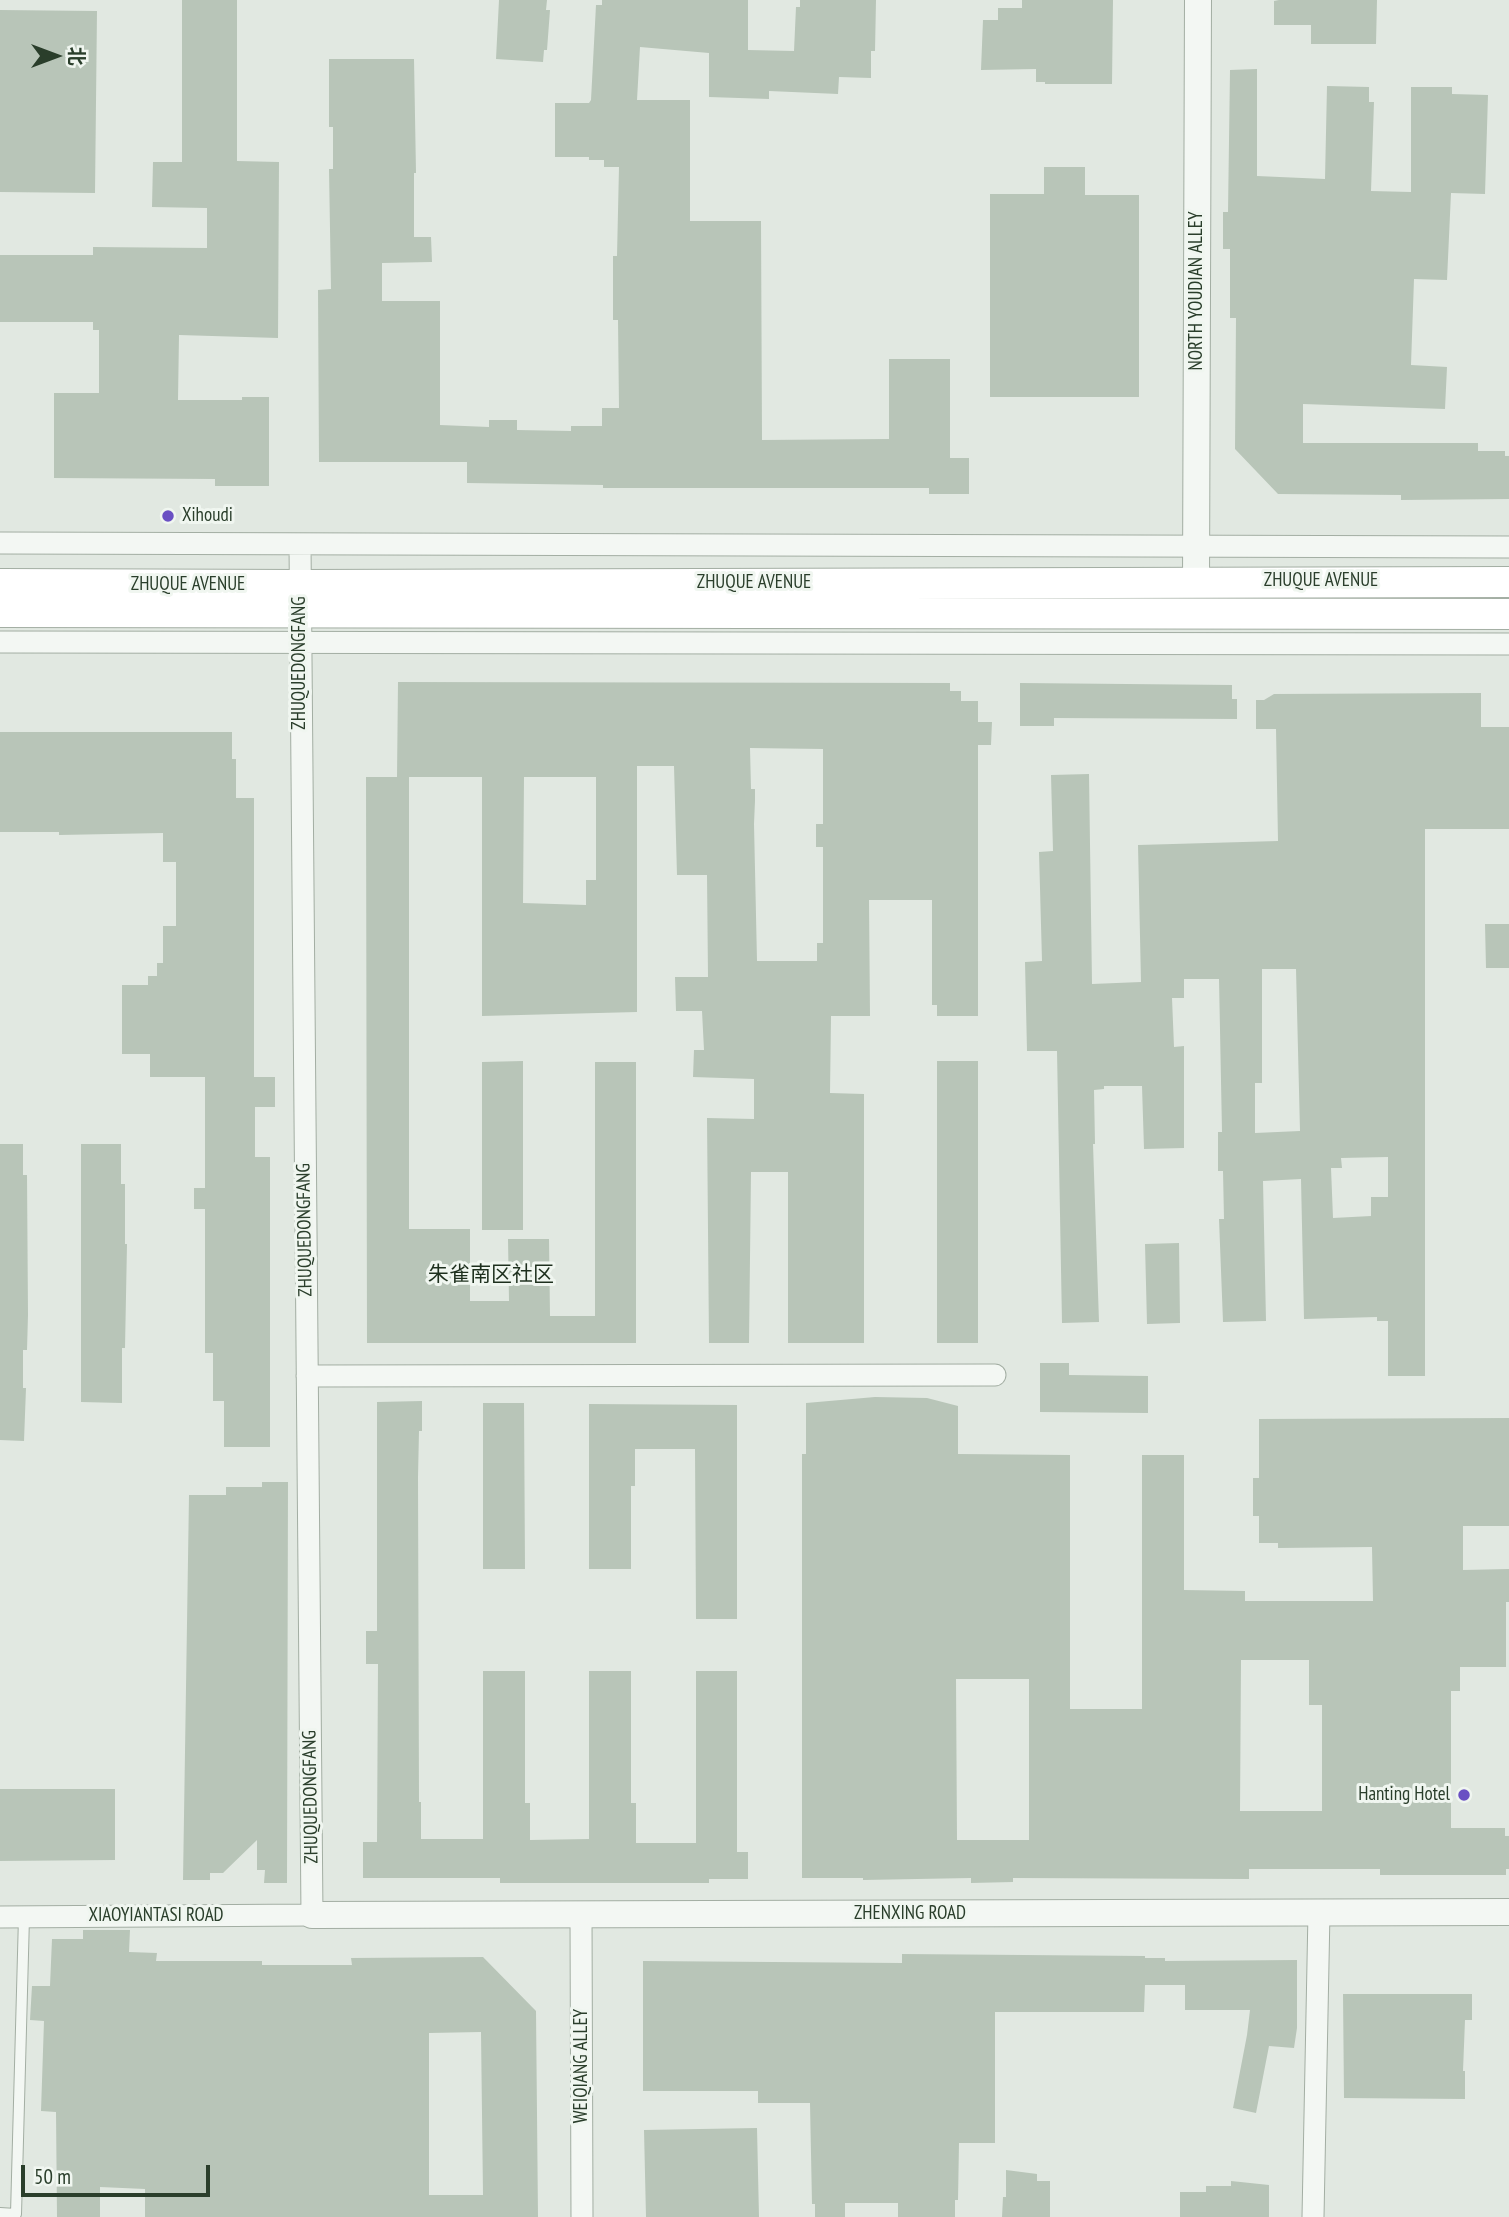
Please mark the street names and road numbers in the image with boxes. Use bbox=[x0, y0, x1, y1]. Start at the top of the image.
street label: NORTH YOUDIAN ALLEY bbox=[1186, 211, 1208, 371]
street label: ZHUQUE AVENUE bbox=[1264, 570, 1378, 592]
street label: ZHUQUE AVENUE bbox=[697, 572, 811, 594]
street label: ZHUQUE AVENUE bbox=[131, 574, 245, 596]
street label: ZHUQUEDONGFANG bbox=[289, 596, 311, 730]
street label: ZHUQUEDONGFANG bbox=[292, 1163, 318, 1297]
street label: ZHUQUEDONGFANG bbox=[298, 1730, 324, 1864]
street label: ZHENXING ROAD bbox=[854, 1903, 966, 1925]
street label: XIAOYIANTASI ROAD bbox=[88, 1905, 224, 1927]
street label: WEIQIANG ALLEY bbox=[571, 2009, 593, 2123]

